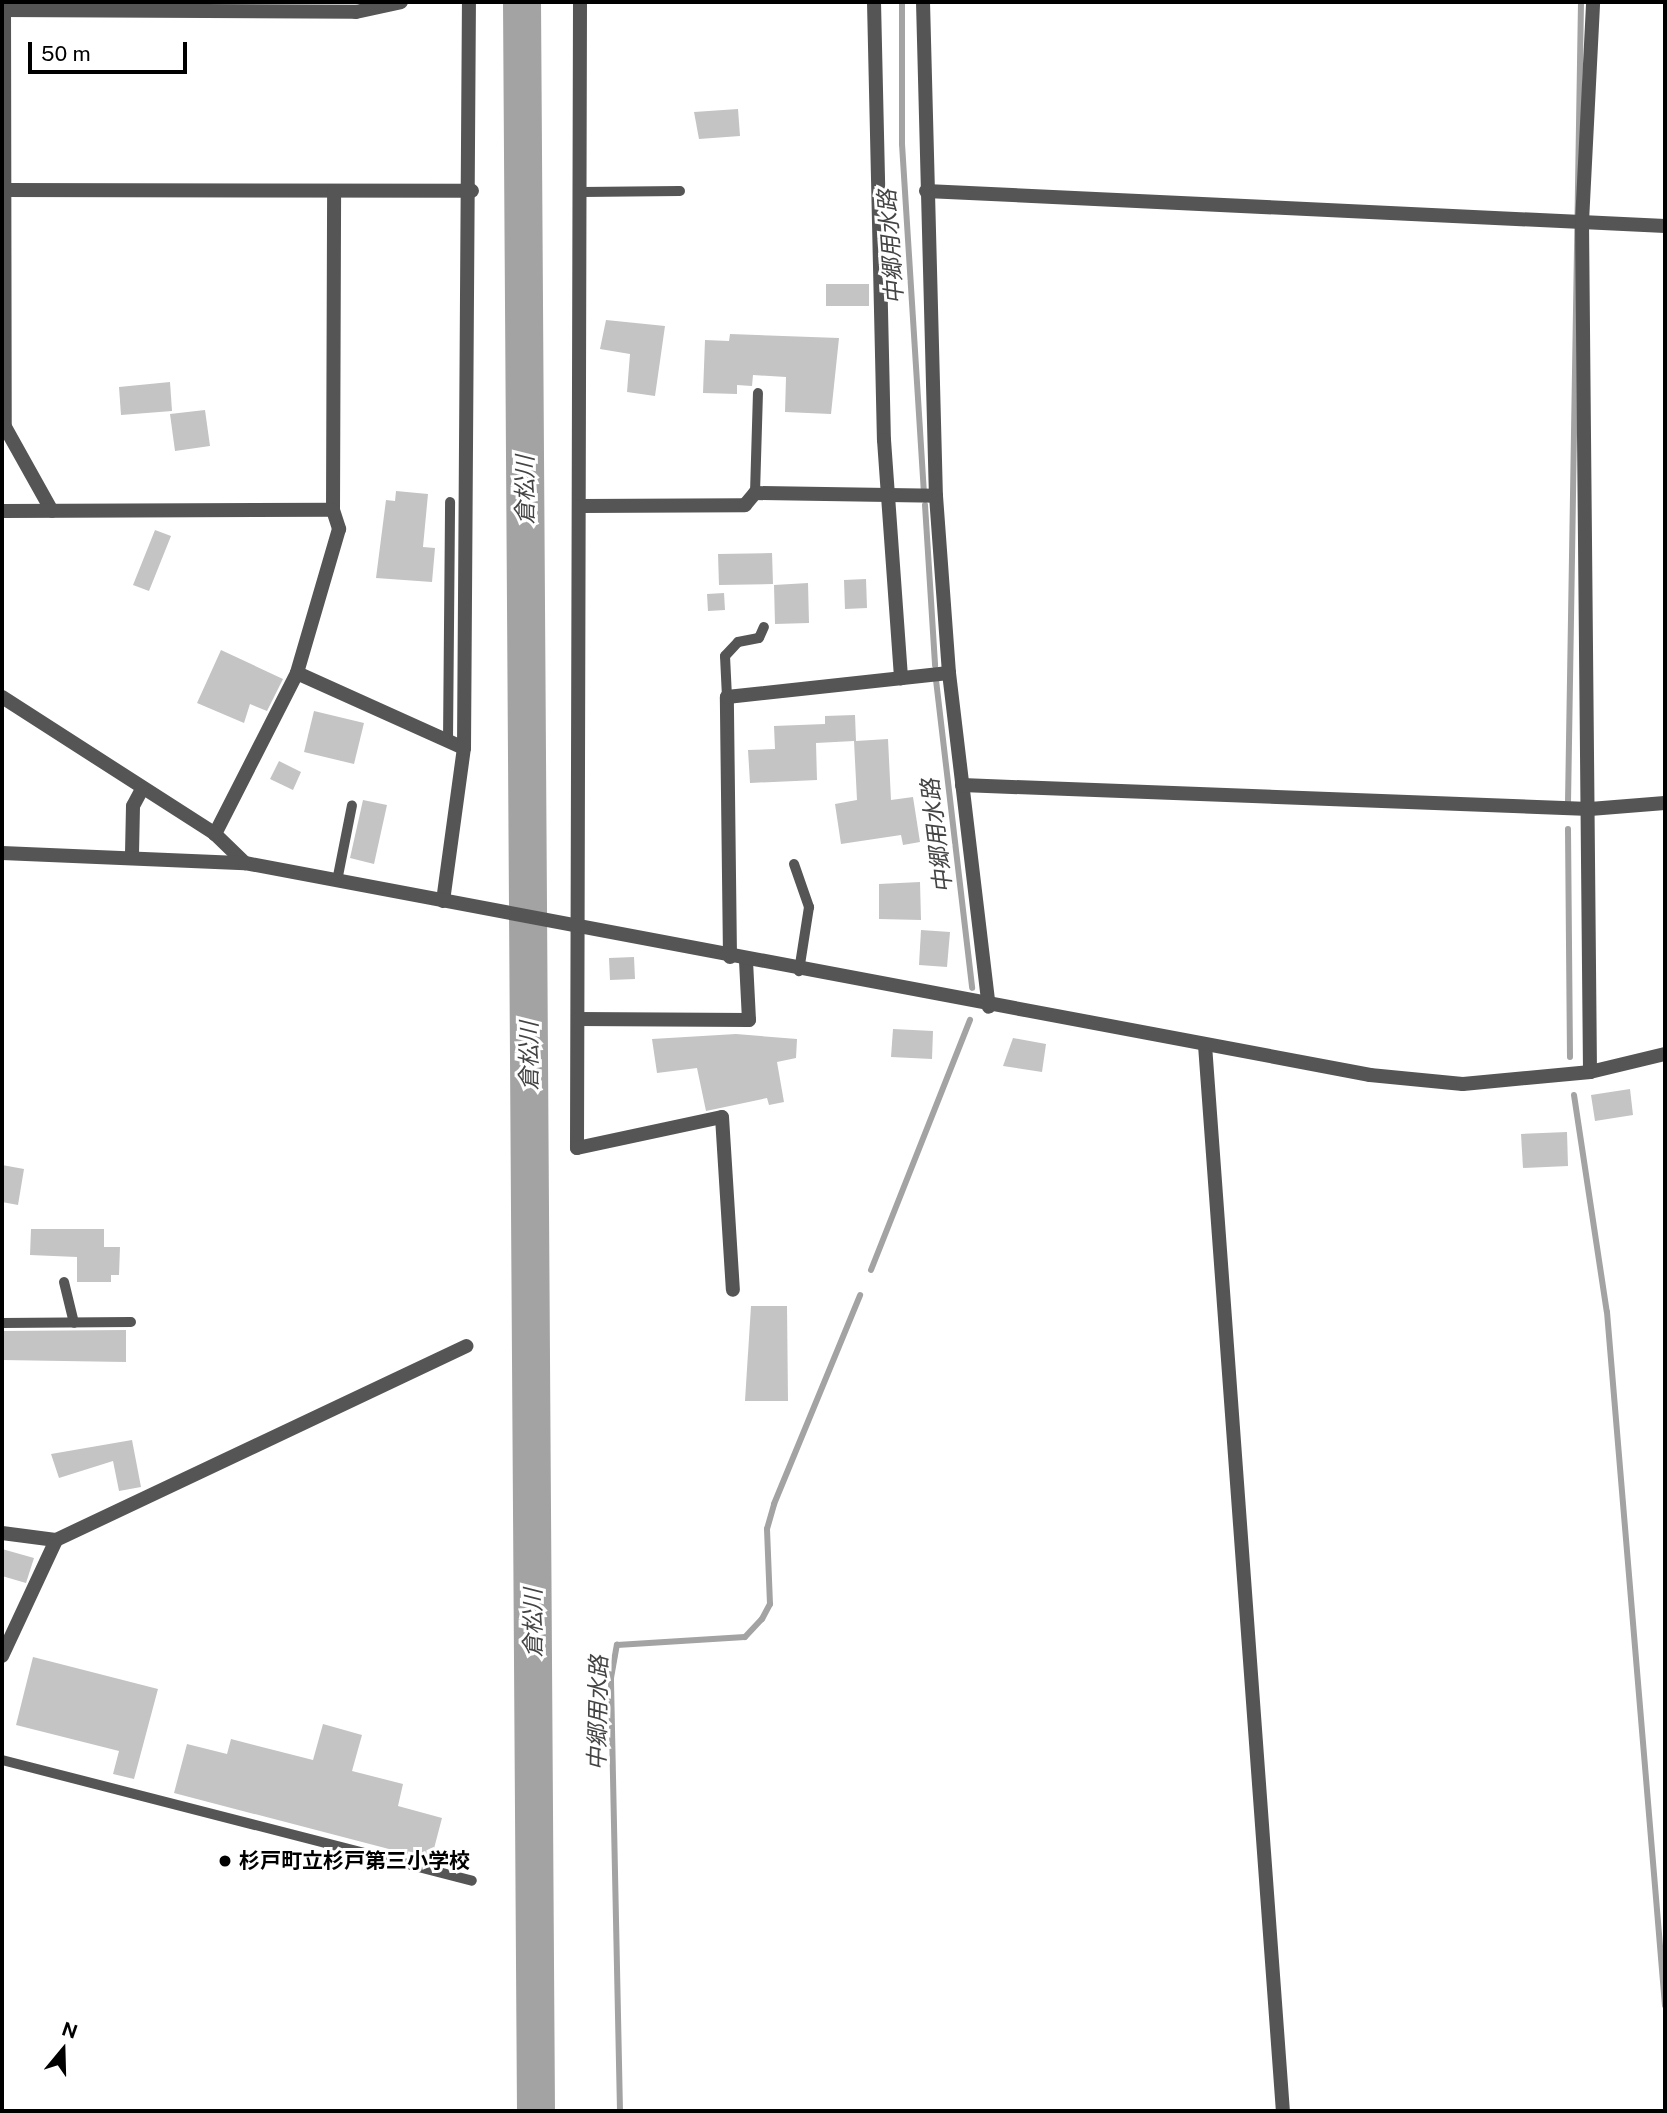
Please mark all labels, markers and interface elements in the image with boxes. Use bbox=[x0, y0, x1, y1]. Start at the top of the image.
scale bar bbox=[32, 28, 191, 72]
text: 50 m bbox=[41, 41, 91, 66]
water label: 中郷用水路 bbox=[873, 189, 909, 305]
water label: 倉松川 bbox=[511, 456, 539, 524]
water label: 中郷用水路 bbox=[916, 777, 958, 895]
water label: 倉松川 bbox=[515, 1022, 543, 1090]
water label: 倉松川 bbox=[519, 1589, 547, 1657]
water label: 中郷用水路 bbox=[583, 1655, 613, 1771]
place label: 杉戸町立杉戸第三小学校 bbox=[239, 1848, 470, 1874]
marker: 杉戸町立杉戸第三小学校 bbox=[217, 1853, 233, 1869]
north arrow bbox=[28, 2015, 98, 2085]
text: N bbox=[59, 2017, 80, 2043]

